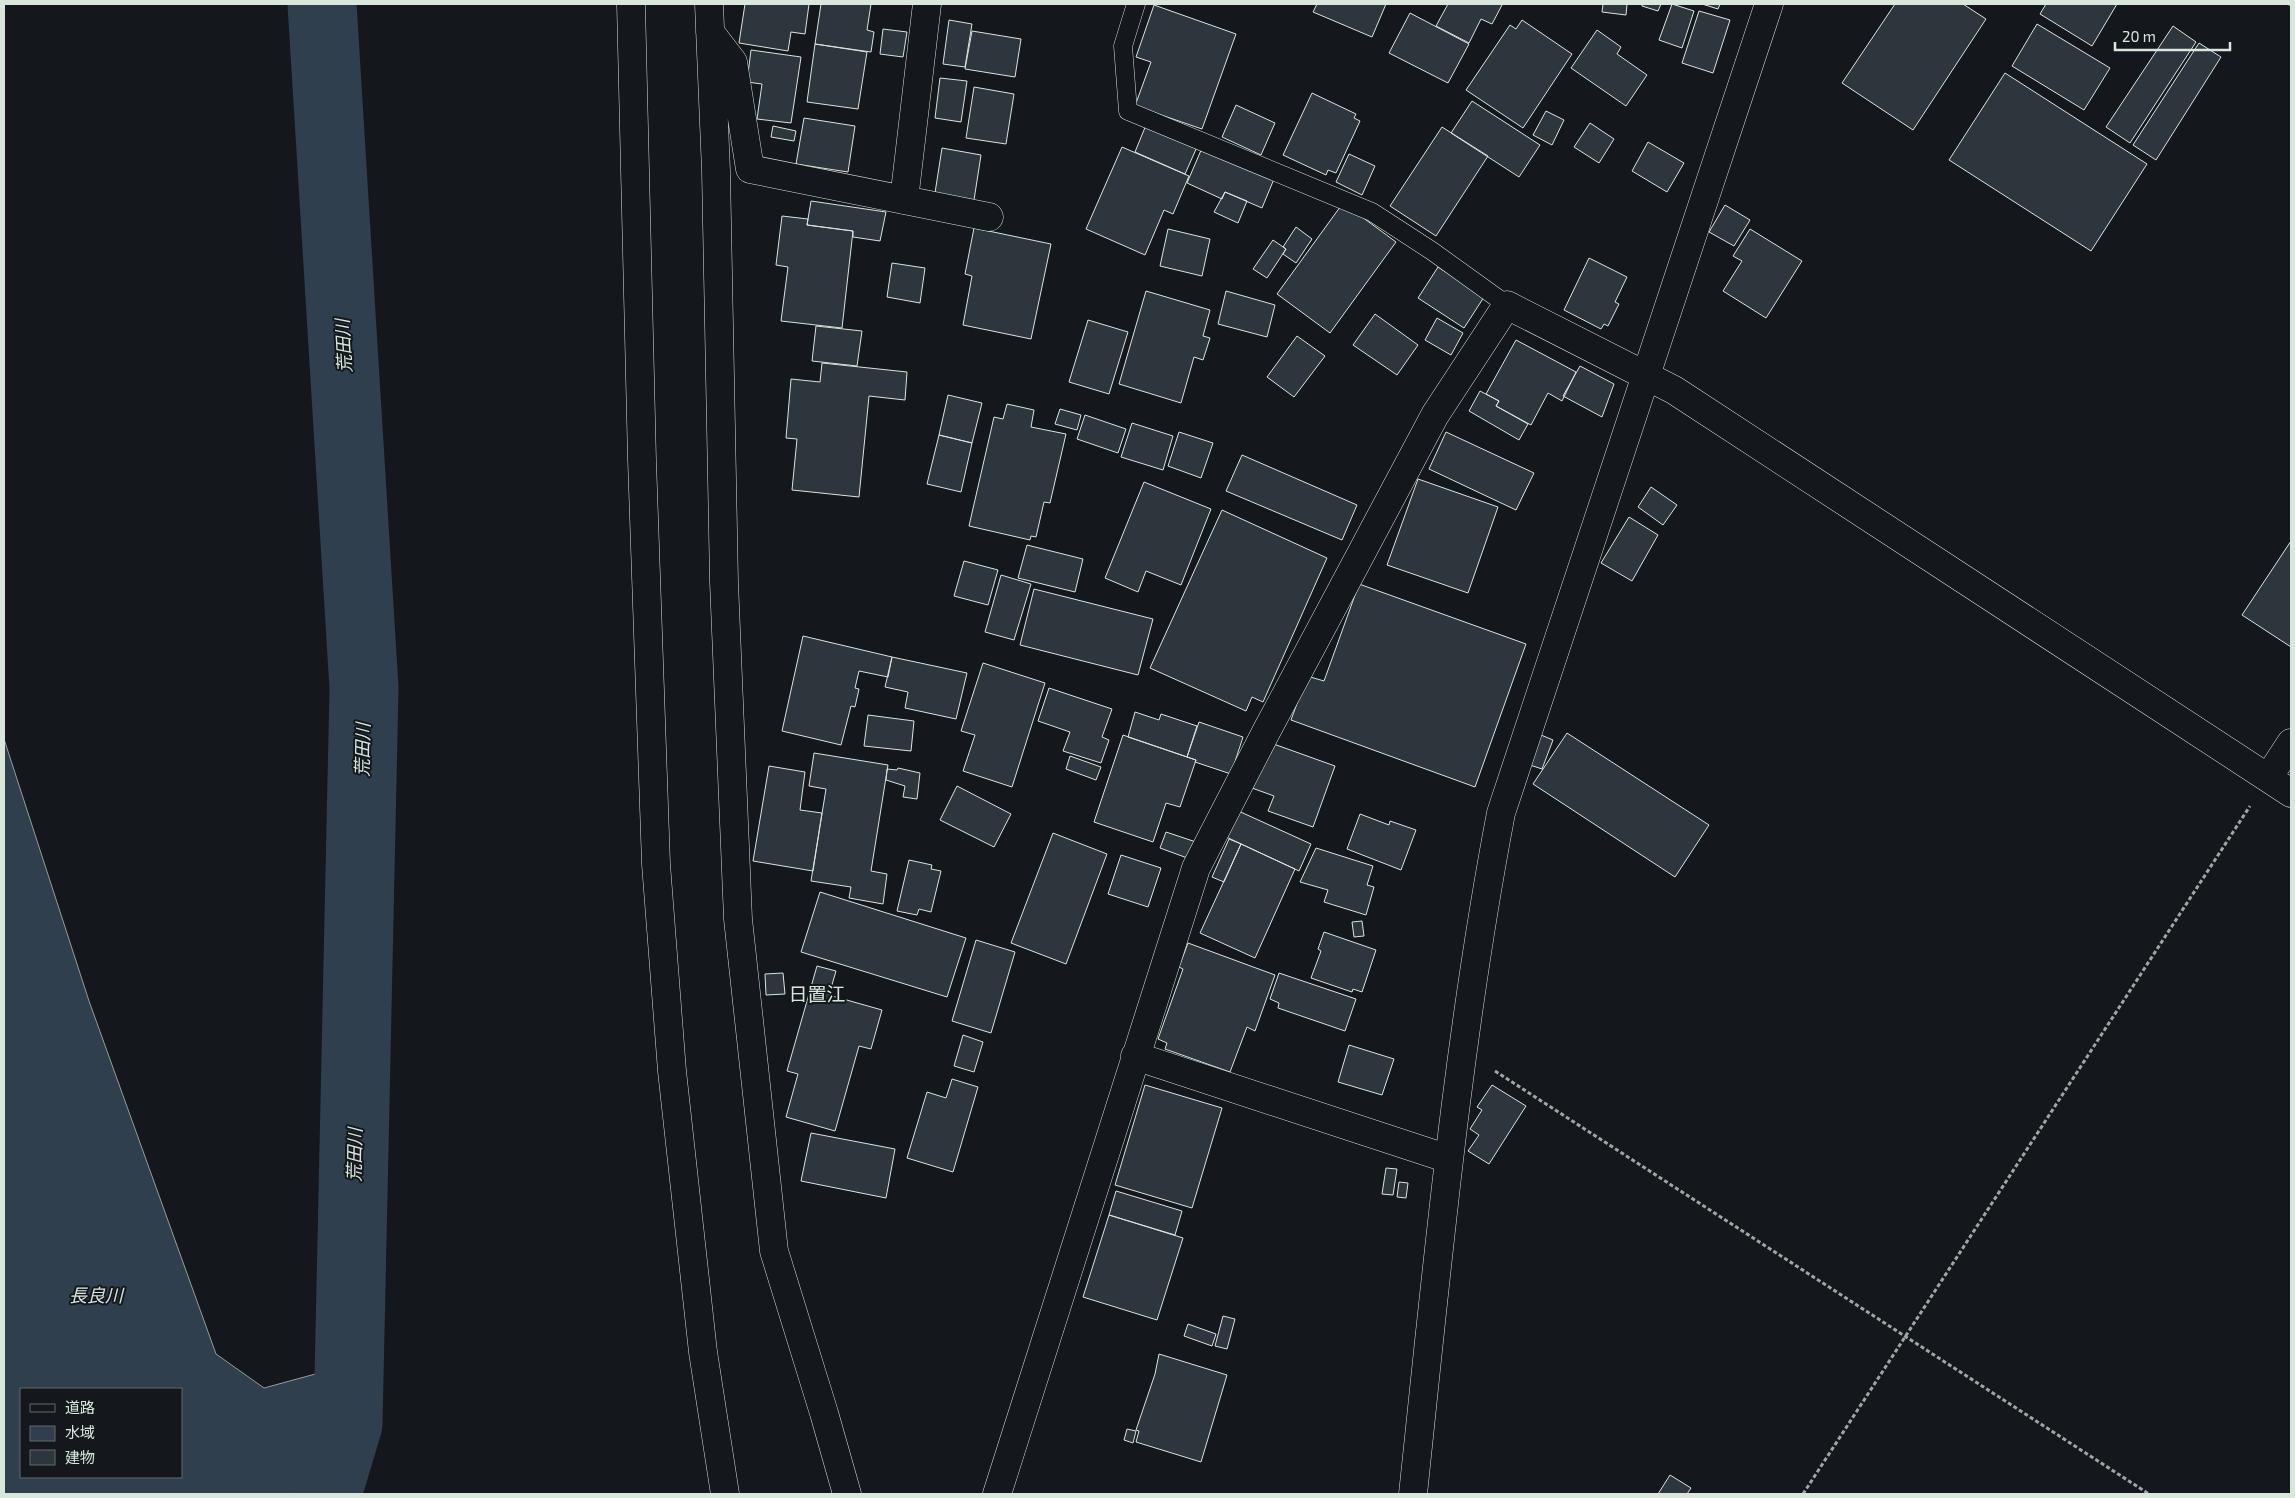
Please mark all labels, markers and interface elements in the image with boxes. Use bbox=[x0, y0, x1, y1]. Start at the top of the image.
scale bar bbox=[2115, 20, 2230, 52]
text: 20 m bbox=[2122, 27, 2156, 45]
water label: 荒田川 bbox=[330, 316, 355, 374]
water label: 荒田川 bbox=[351, 721, 374, 777]
district label: 日置江 bbox=[788, 982, 846, 1005]
water label: 荒田川 bbox=[343, 1126, 366, 1182]
water label: 長良川 bbox=[69, 1284, 125, 1306]
legend bbox=[20, 1388, 182, 1478]
text: 道路 bbox=[65, 1398, 95, 1416]
text: 水域 bbox=[65, 1423, 95, 1441]
text: 建物 bbox=[65, 1448, 95, 1466]

